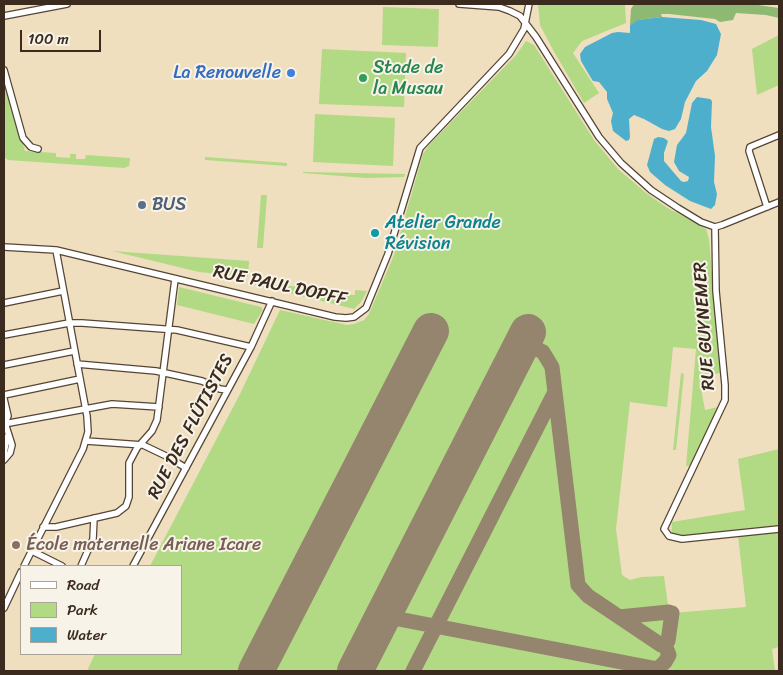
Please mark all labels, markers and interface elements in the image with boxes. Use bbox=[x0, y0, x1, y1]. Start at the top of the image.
scale bar bbox=[22, 20, 104, 52]
text: 100 m bbox=[28, 26, 69, 52]
place label: Stade de la Musau bbox=[373, 57, 443, 100]
place label: La Renouvelle bbox=[173, 62, 281, 84]
marker: La Renouvelle bbox=[285, 67, 297, 79]
marker: Stade de la Musau bbox=[357, 72, 369, 84]
place label: BUS bbox=[152, 194, 187, 216]
marker: BUS bbox=[136, 199, 148, 211]
place label: Atelier Grande Révision bbox=[385, 212, 501, 254]
marker: Atelier Grande Révision bbox=[369, 227, 381, 239]
street label: RUE PAUL DOPFF bbox=[211, 261, 349, 311]
street label: RUE GUYNEMER bbox=[690, 261, 720, 391]
street label: RUE DES FLÛTISTES bbox=[144, 351, 238, 503]
place label: École maternelle Ariane Icare bbox=[26, 534, 261, 556]
marker: École maternelle Ariane Icare bbox=[10, 539, 22, 551]
legend bbox=[20, 565, 182, 655]
text: Road bbox=[67, 572, 99, 598]
text: Park bbox=[67, 597, 98, 623]
text: Water bbox=[67, 622, 107, 648]

